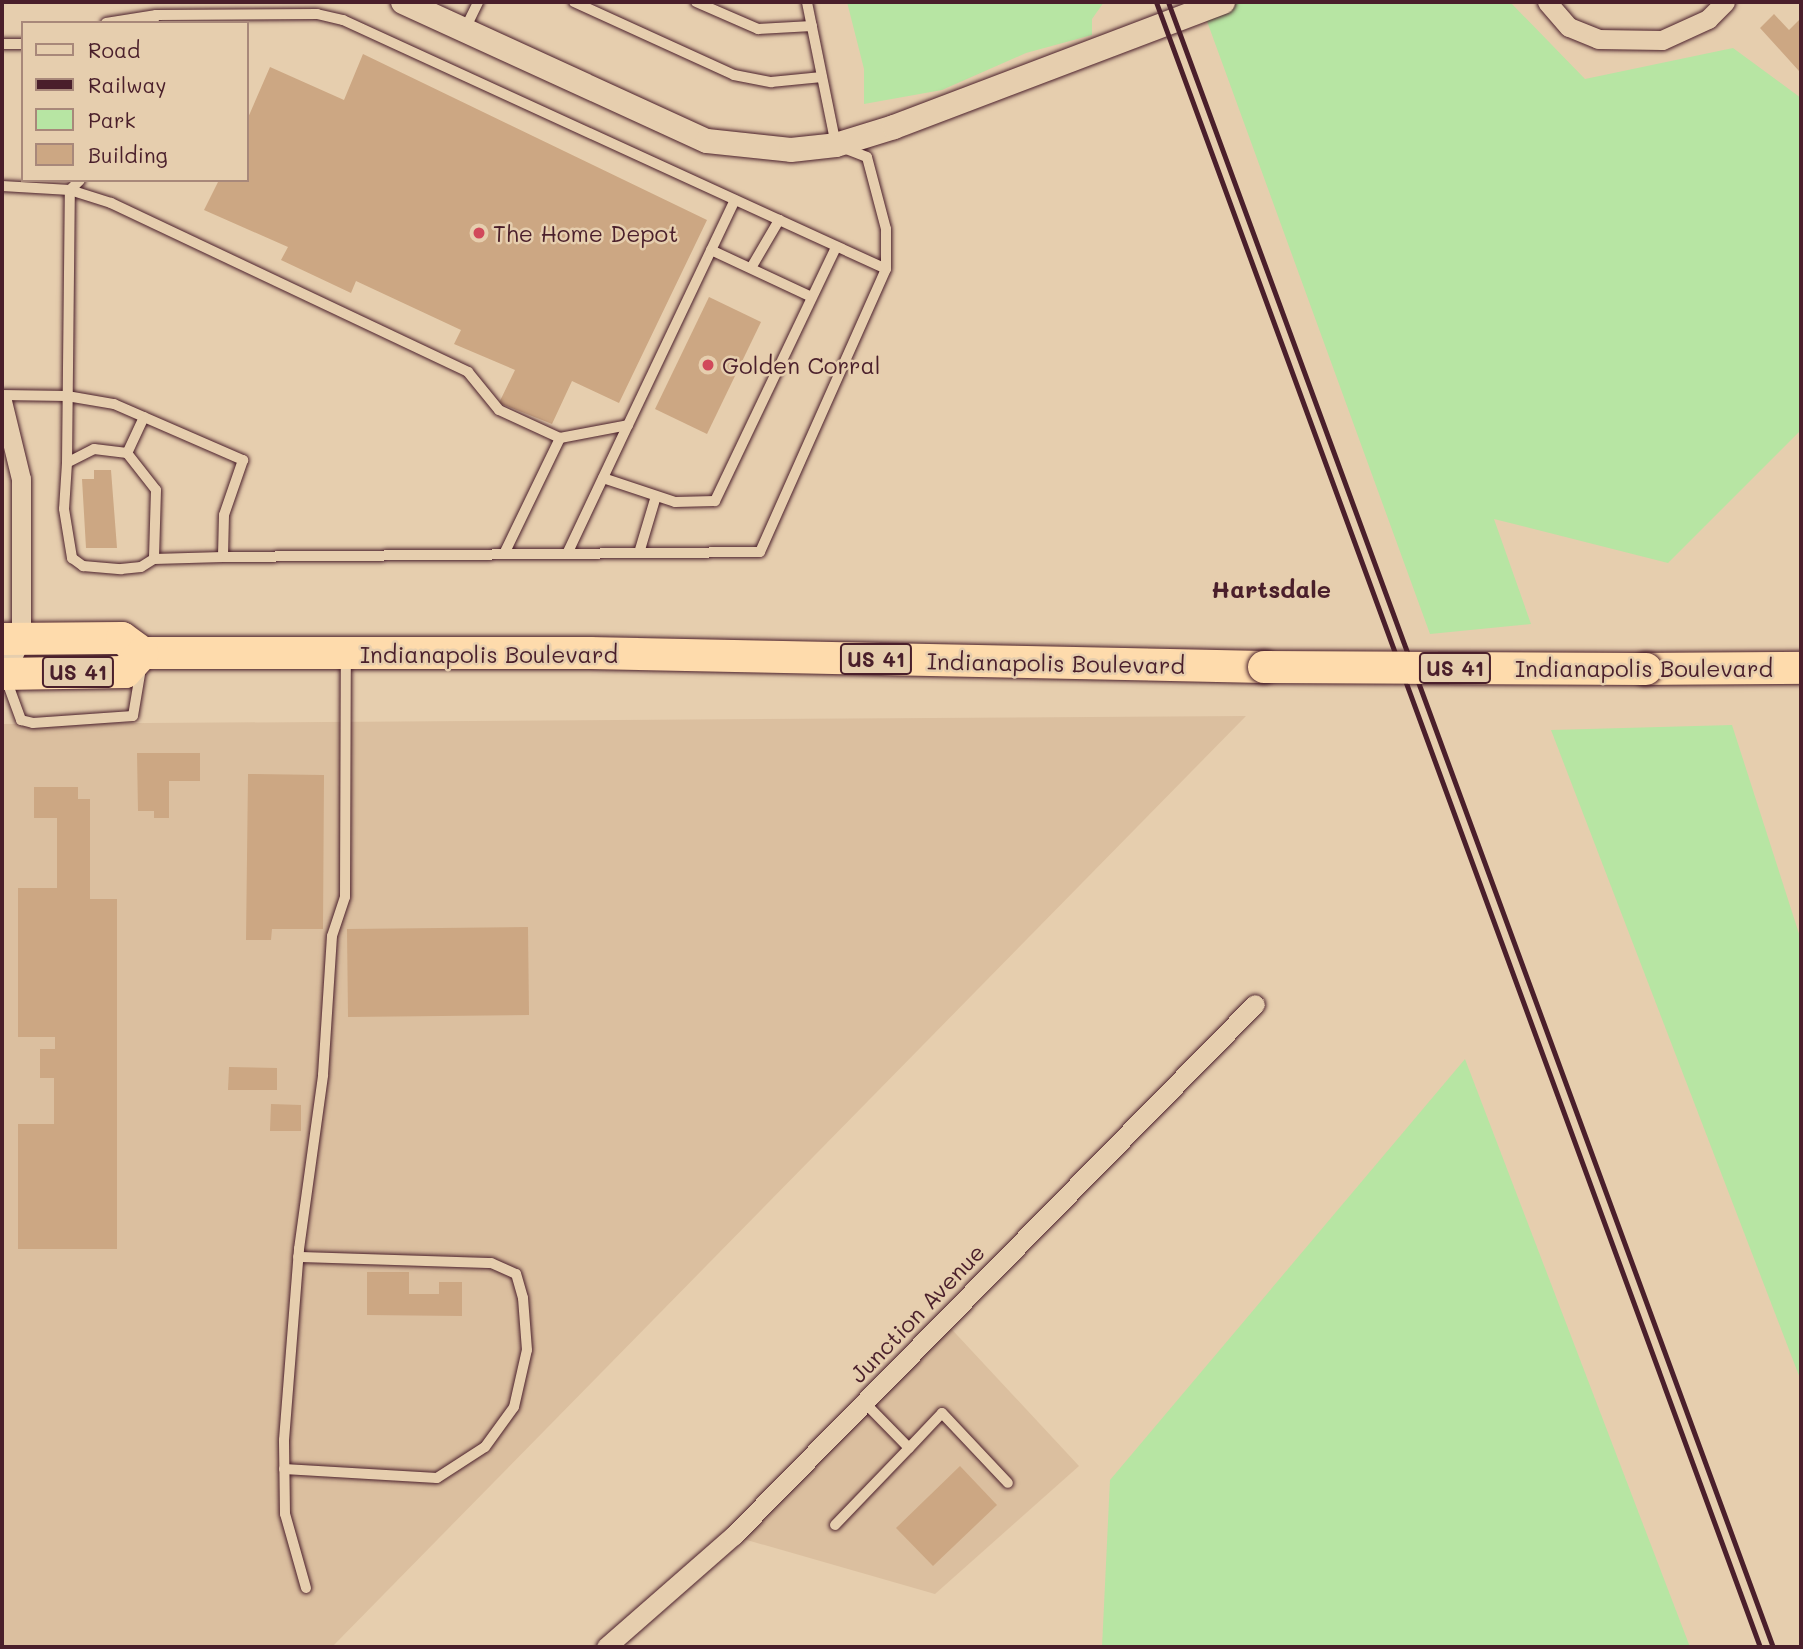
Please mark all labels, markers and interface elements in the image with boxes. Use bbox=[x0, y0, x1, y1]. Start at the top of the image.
legend bbox=[21, 21, 248, 182]
text: Road bbox=[88, 36, 140, 63]
text: Railway bbox=[88, 71, 167, 98]
text: Park bbox=[88, 106, 136, 133]
text: Building bbox=[88, 141, 168, 168]
place label: The Home Depot bbox=[493, 219, 678, 247]
marker: The Home Depot bbox=[471, 225, 487, 241]
place label: Golden Corral bbox=[722, 351, 881, 379]
marker: Golden Corral bbox=[700, 357, 716, 373]
district label: Hartsdale bbox=[1211, 575, 1331, 603]
street label: Indianapolis Boulevard bbox=[360, 640, 618, 668]
road number: US 41 bbox=[839, 642, 913, 676]
street label: Indianapolis Boulevard bbox=[927, 647, 1185, 679]
road number: US 41 bbox=[1418, 650, 1492, 686]
road number: US 41 bbox=[41, 654, 115, 690]
street label: Indianapolis Boulevard bbox=[1515, 654, 1773, 682]
street label: Junction Avenue bbox=[844, 1238, 990, 1388]

